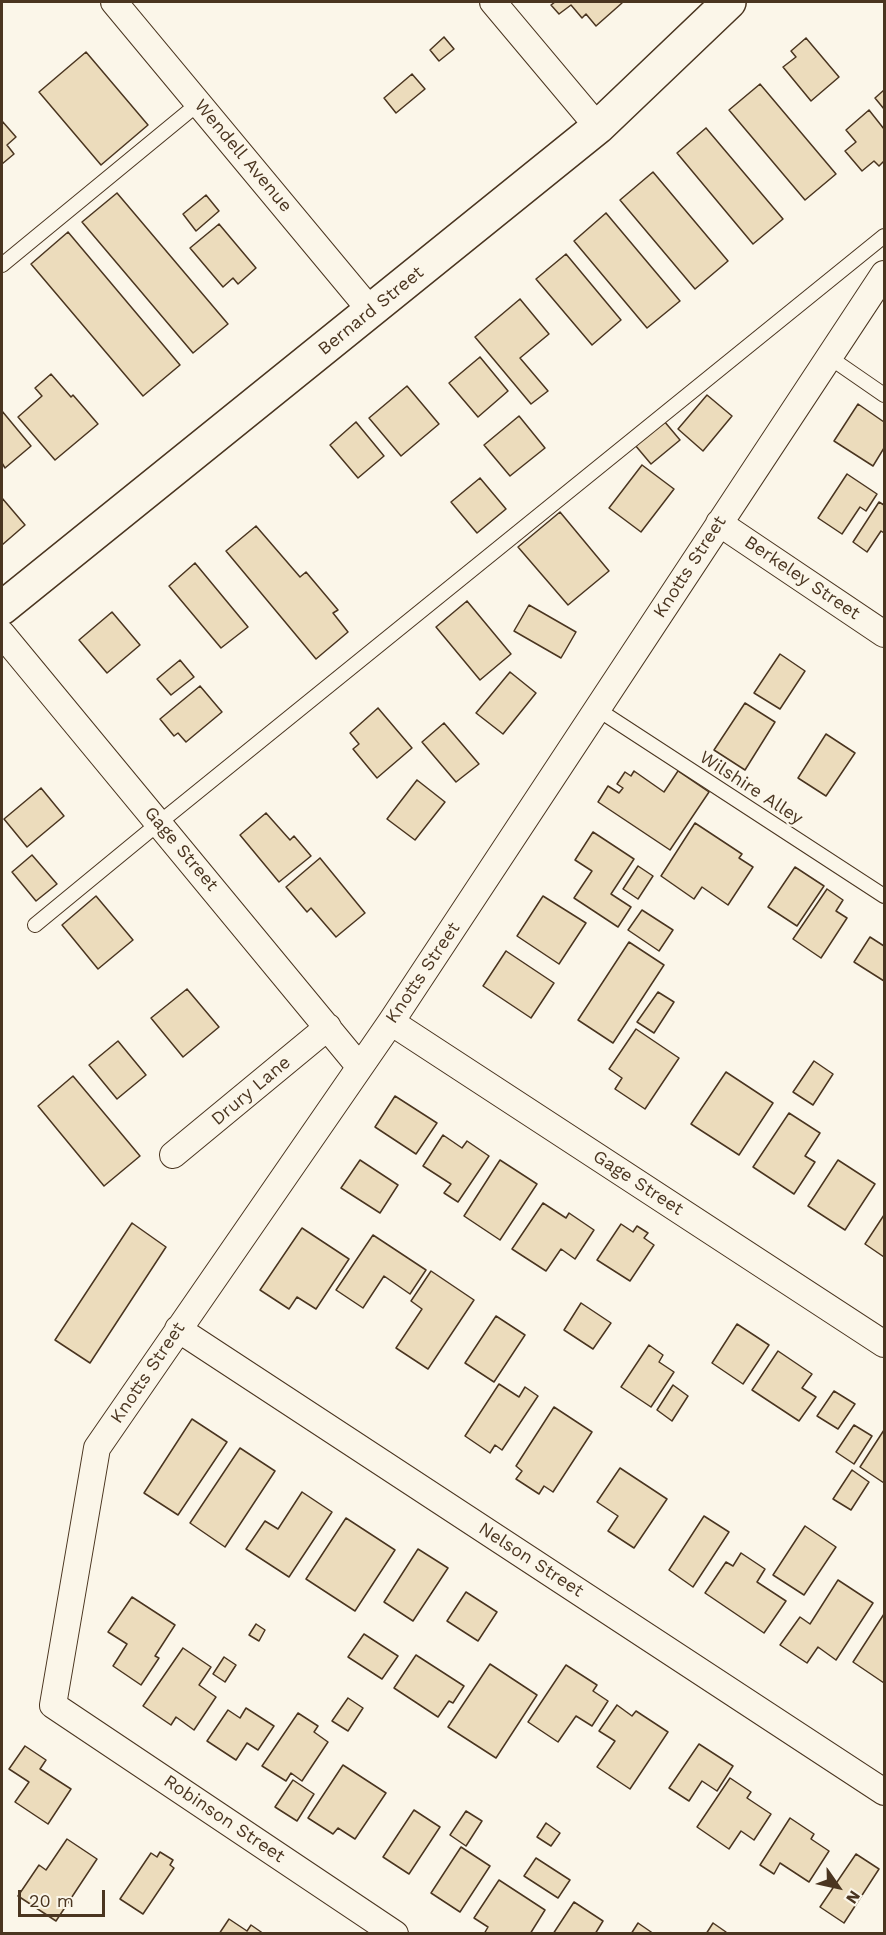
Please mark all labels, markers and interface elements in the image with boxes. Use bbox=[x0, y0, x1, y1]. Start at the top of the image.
street label: Wendell Avenue bbox=[190, 95, 296, 217]
street label: Bernard Street bbox=[314, 262, 428, 360]
street label: Knotts Street bbox=[649, 512, 731, 622]
street label: Berkeley Street bbox=[740, 531, 864, 625]
street label: Wilshire Alley bbox=[695, 747, 807, 829]
street label: Gage Street bbox=[139, 802, 223, 896]
street label: Knotts Street bbox=[381, 918, 465, 1028]
street label: Drury Lane bbox=[207, 1052, 295, 1130]
street label: Gage Street bbox=[589, 1146, 687, 1220]
street label: Knotts Street bbox=[106, 1318, 190, 1428]
street label: Nelson Street bbox=[475, 1518, 587, 1602]
street label: Robinson Street bbox=[159, 1771, 289, 1867]
north arrow bbox=[808, 1857, 868, 1917]
scale bar bbox=[21, 1878, 108, 1916]
text: N bbox=[842, 1887, 865, 1908]
text: 20 m bbox=[29, 1890, 74, 1911]

